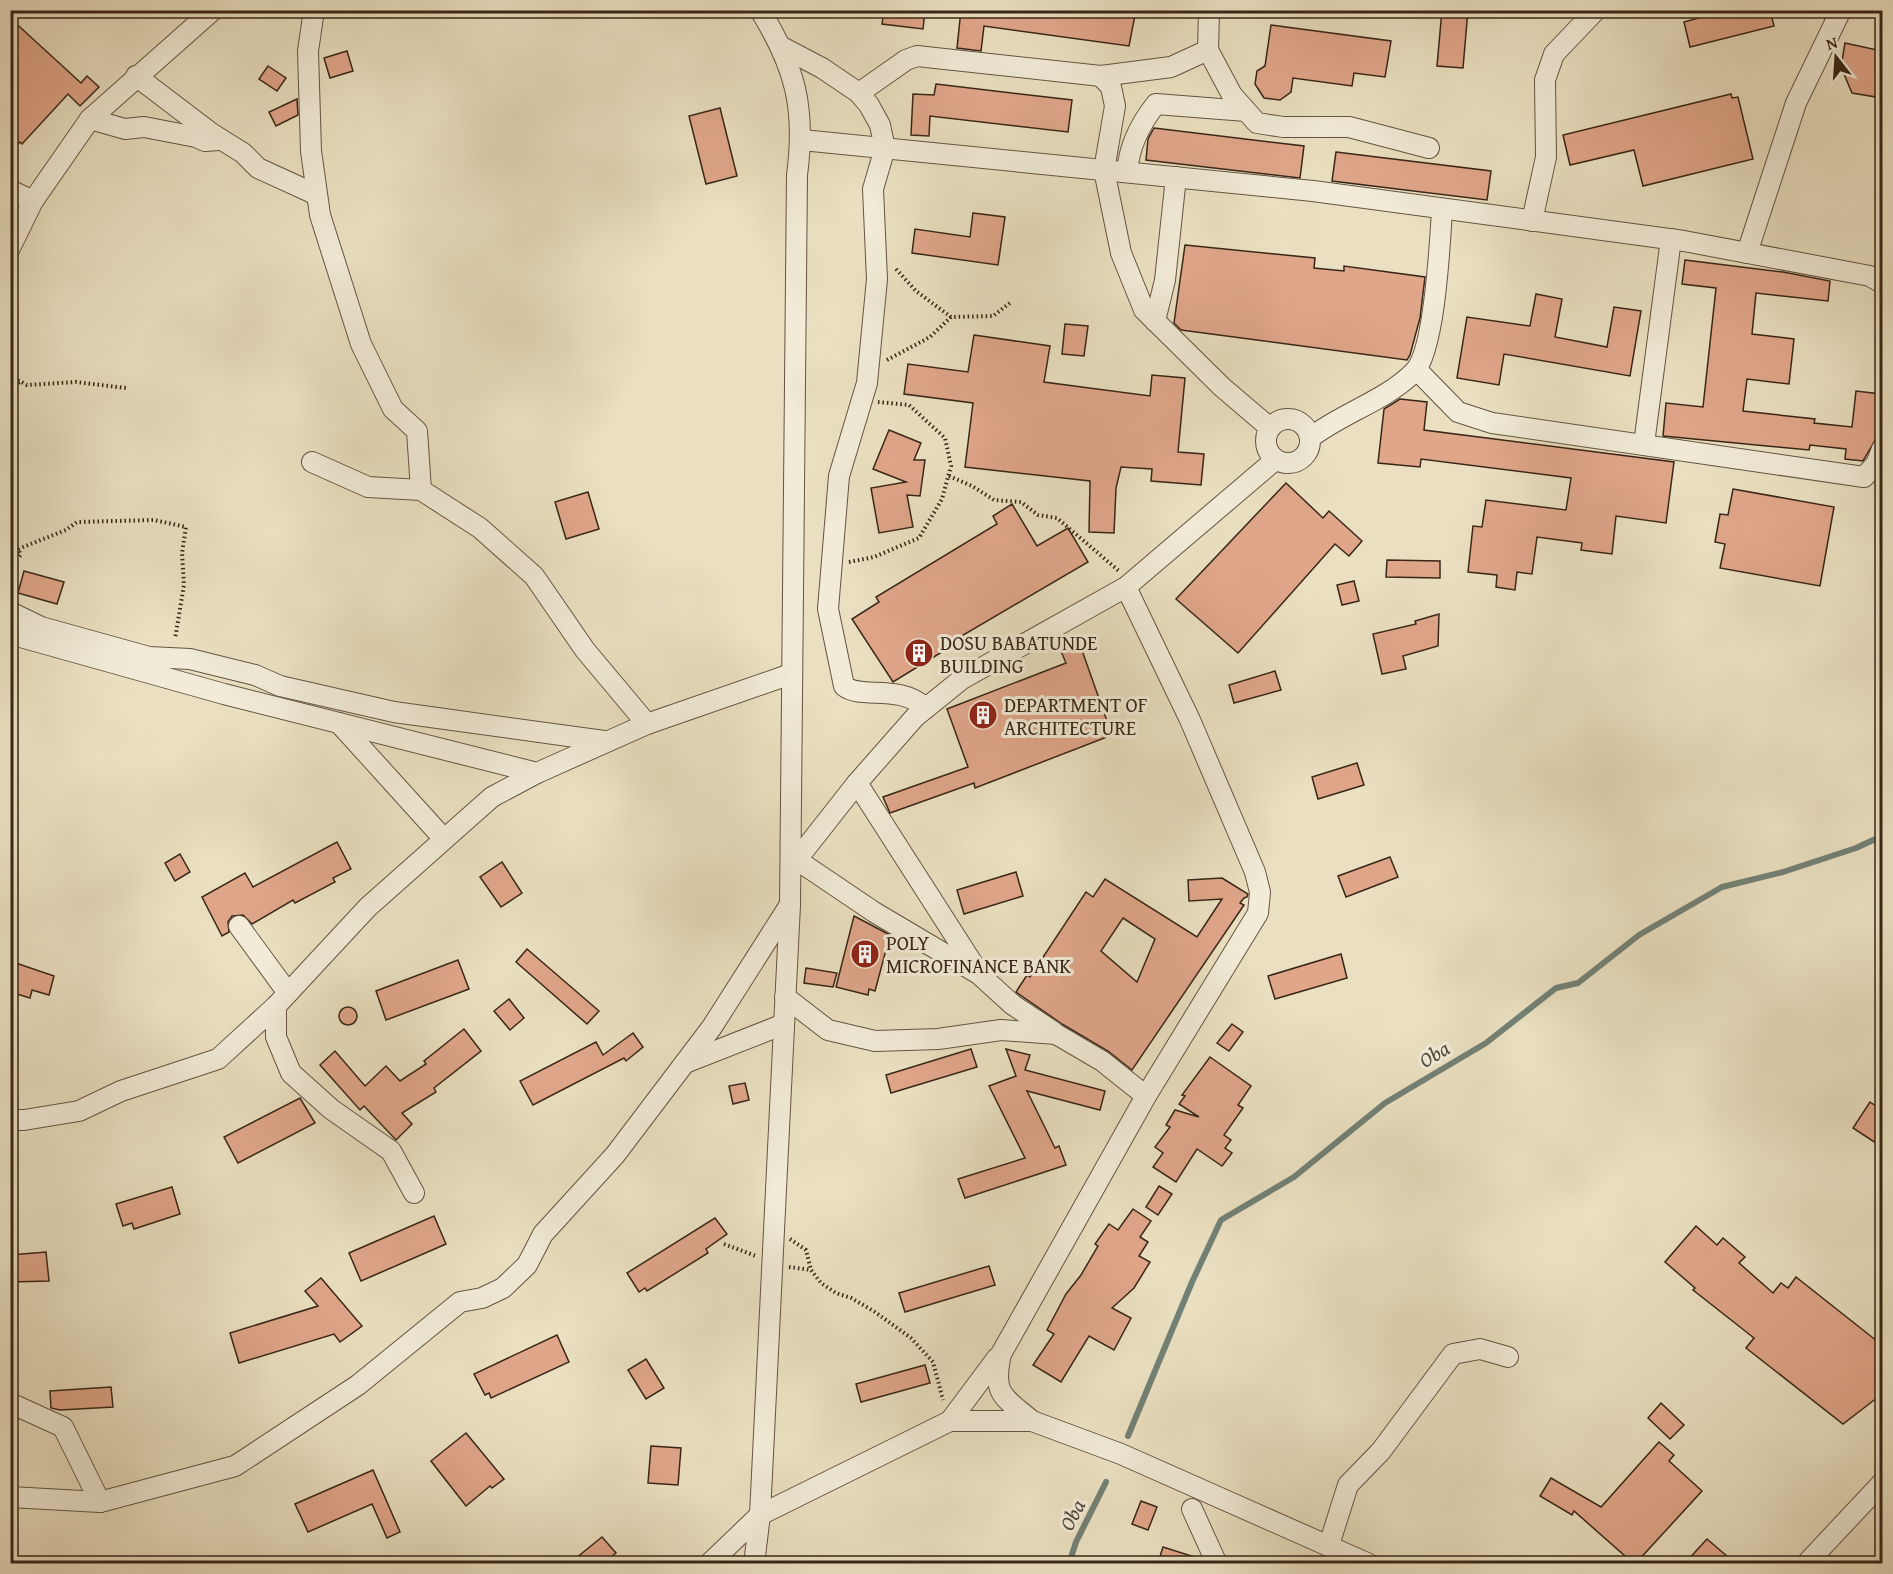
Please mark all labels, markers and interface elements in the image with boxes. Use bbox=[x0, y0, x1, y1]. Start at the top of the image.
north arrow bbox=[1806, 27, 1866, 87]
text: N bbox=[1823, 30, 1841, 56]
place label: DOSU BABATUNDE BUILDING bbox=[940, 628, 1097, 680]
building icon: DOSU BABATUNDE BUILDING bbox=[903, 637, 935, 669]
place label: DEPARTMENT OF ARCHITECTURE bbox=[1004, 690, 1147, 742]
building icon: DEPARTMENT OF ARCHITECTURE bbox=[967, 699, 999, 731]
place label: POLY MICROFINANCE BANK bbox=[886, 928, 1071, 980]
building icon: POLY MICROFINANCE BANK bbox=[849, 938, 881, 970]
water label: Oba bbox=[1413, 1032, 1456, 1075]
water label: Oba bbox=[1051, 1494, 1093, 1536]

